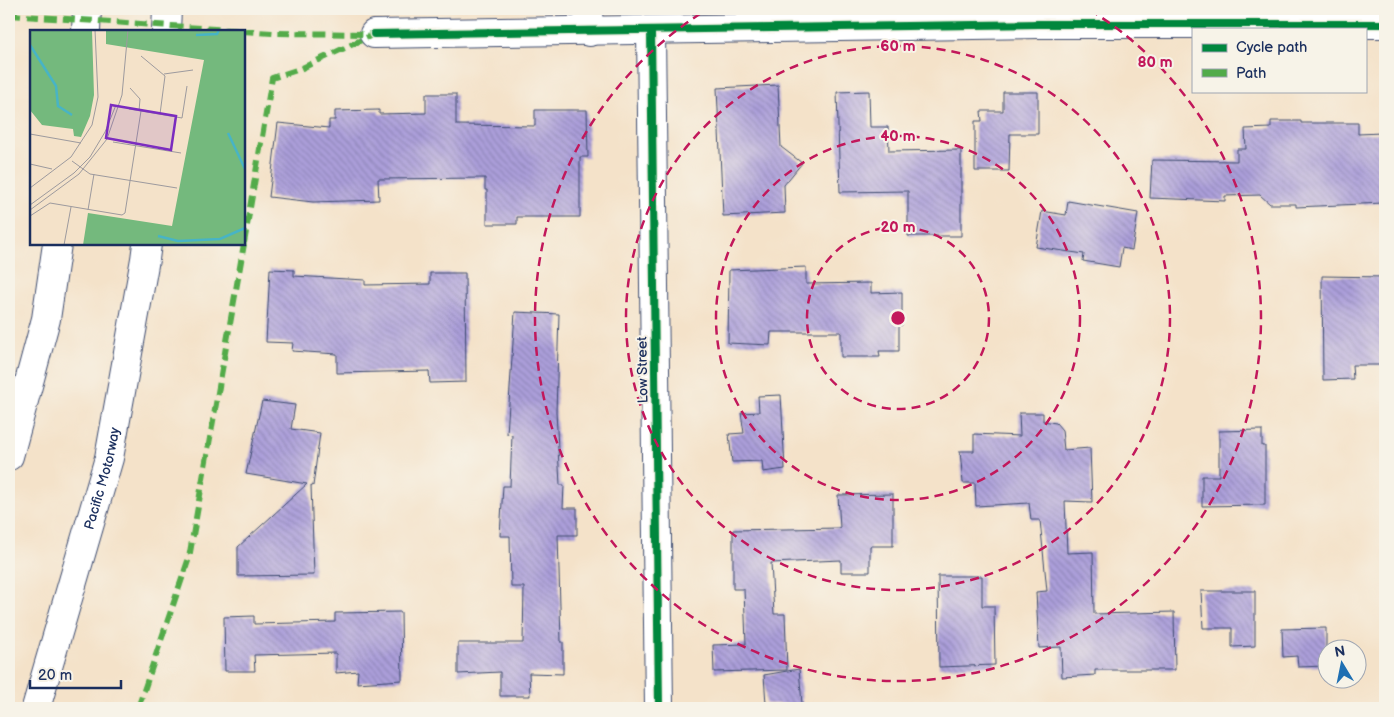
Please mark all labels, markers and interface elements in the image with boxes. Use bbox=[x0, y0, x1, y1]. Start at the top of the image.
legend bbox=[1192, 28, 1366, 92]
inset map bbox=[30, 30, 245, 245]
text: 60 m bbox=[880, 37, 916, 56]
text: Cycle path bbox=[1236, 38, 1307, 57]
text: 80 m bbox=[1137, 53, 1173, 72]
text: Path bbox=[1236, 64, 1266, 83]
text: 40 m bbox=[880, 127, 916, 146]
text: 20 m bbox=[881, 218, 916, 237]
centre of rings bbox=[889, 309, 907, 327]
street label: Low Street bbox=[633, 336, 652, 404]
street label: Pacific Motorway bbox=[81, 425, 124, 532]
north arrow bbox=[1316, 640, 1366, 690]
text: N bbox=[1333, 642, 1346, 661]
scale bar bbox=[30, 657, 121, 689]
text: 20 m bbox=[38, 666, 72, 685]

